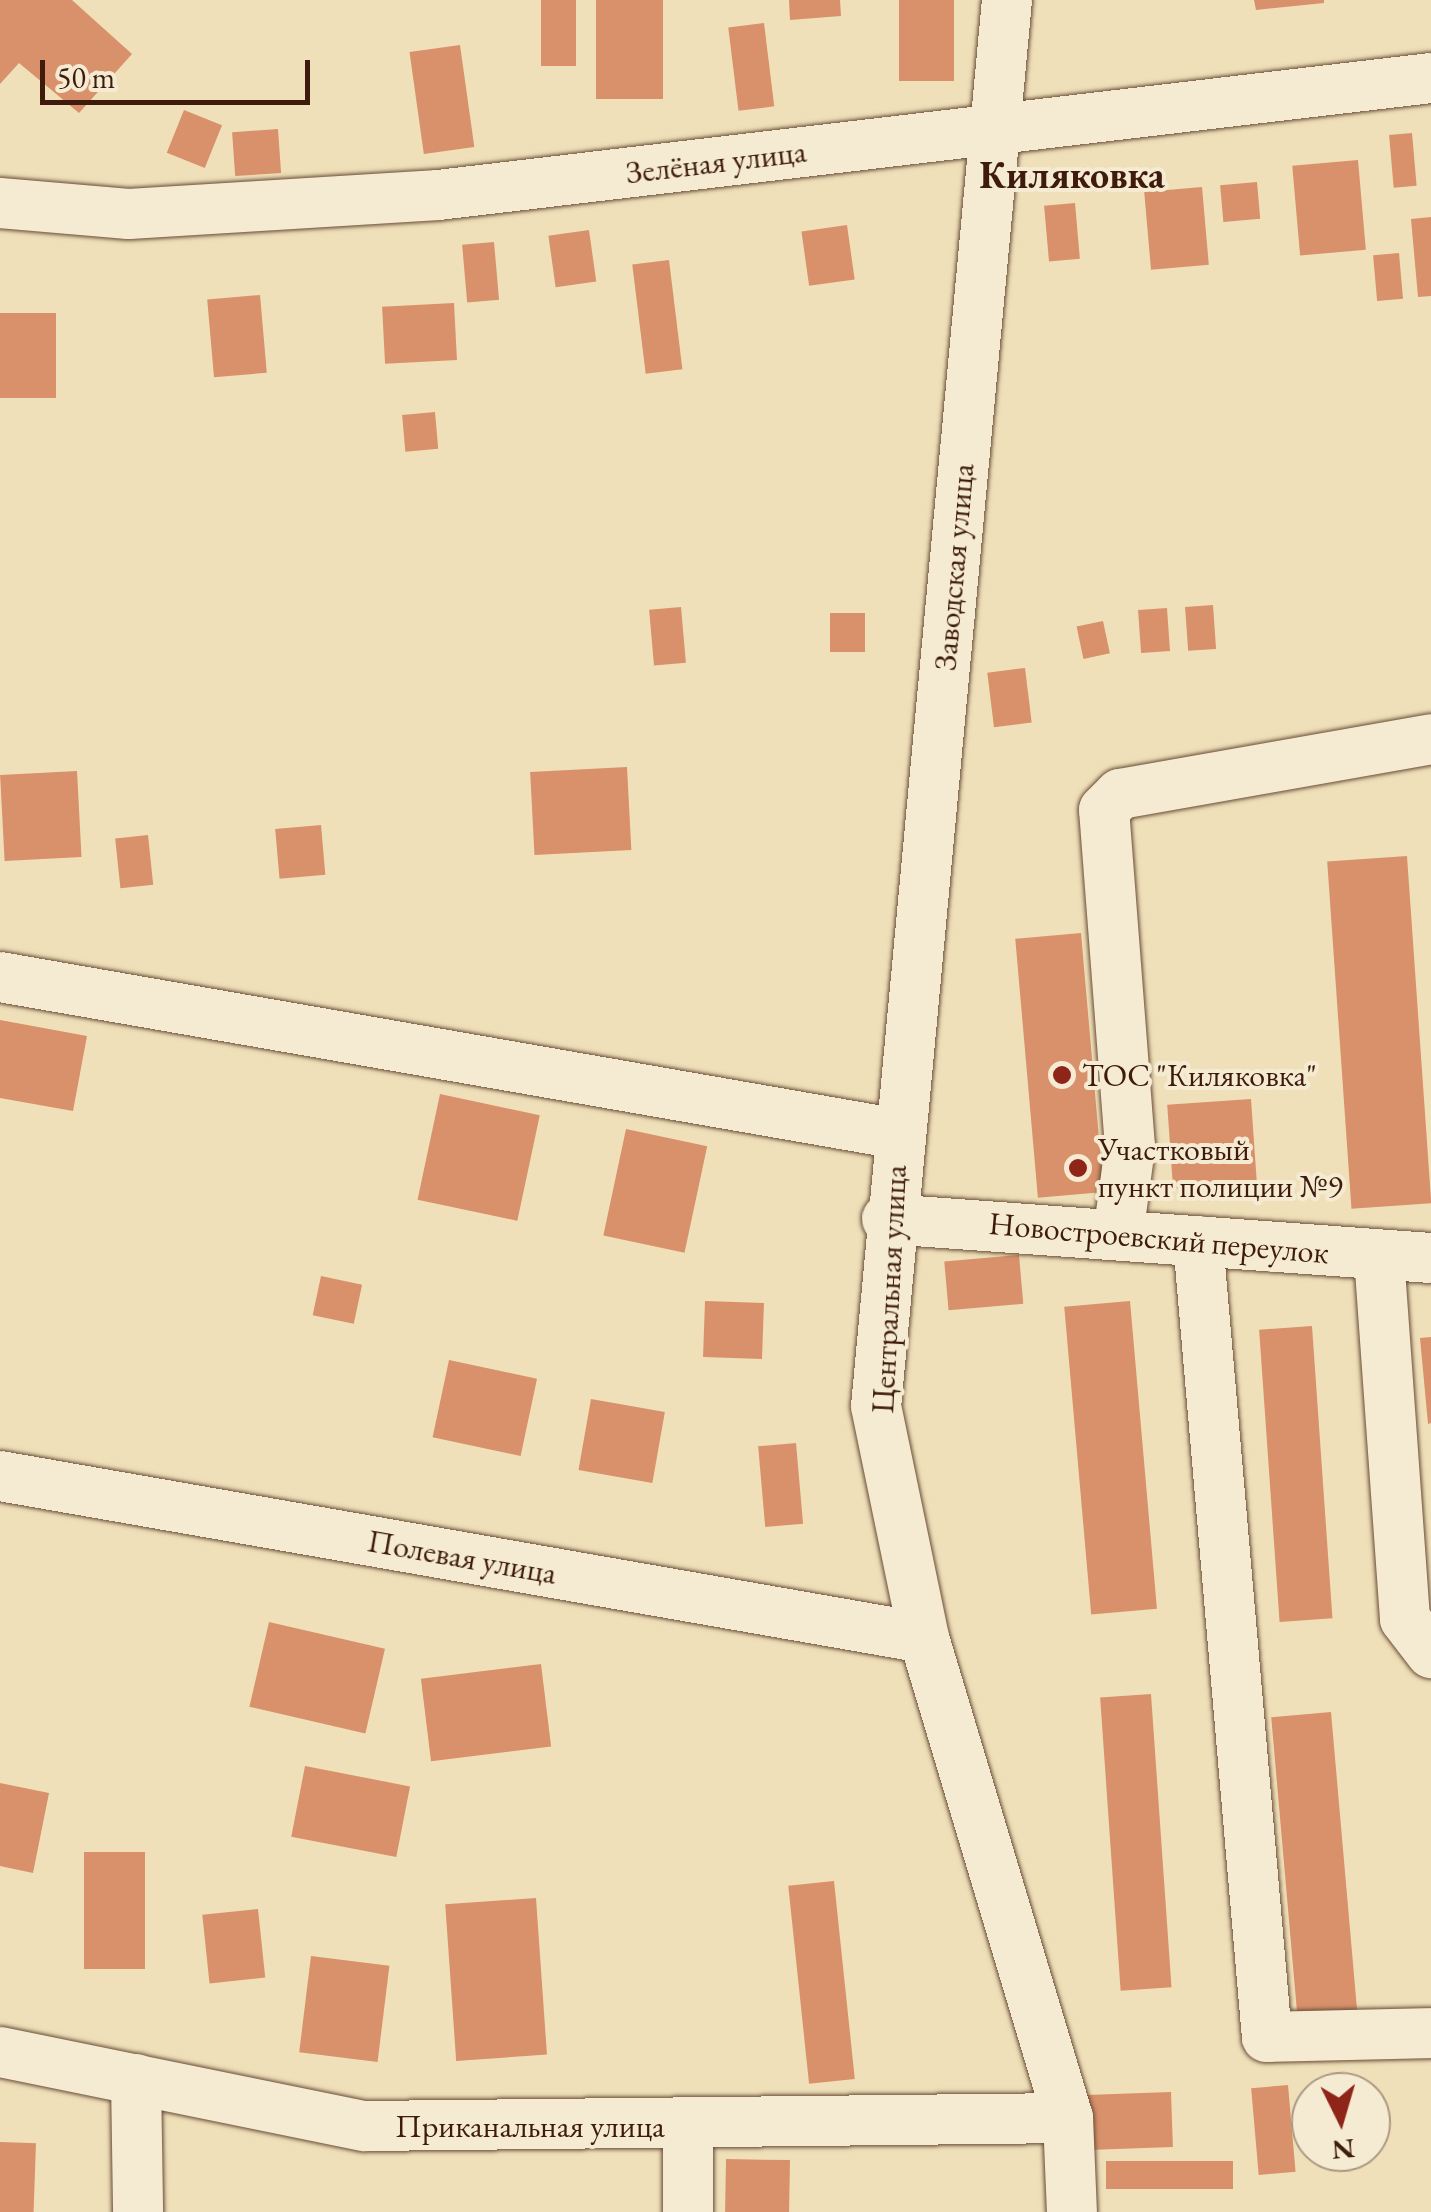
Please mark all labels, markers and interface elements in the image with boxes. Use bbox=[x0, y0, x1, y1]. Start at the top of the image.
scale bar bbox=[45, 40, 315, 102]
text: 50 m bbox=[57, 58, 115, 97]
street label: Зелёная улица bbox=[624, 132, 808, 192]
district label: Киляковка bbox=[979, 152, 1165, 198]
street label: Заводская улица bbox=[926, 462, 982, 672]
place label: ТОС "Киляковка" bbox=[1082, 1056, 1317, 1094]
marker: ТОС "Киляковка" bbox=[1051, 1064, 1073, 1086]
place label: Участковый пункт полиции №9 bbox=[1098, 1131, 1343, 1206]
marker: Участковый пункт полиции №9 bbox=[1067, 1157, 1089, 1179]
street label: Центральная улица bbox=[863, 1164, 915, 1414]
street label: Новостроевский переулок bbox=[987, 1204, 1331, 1272]
street label: Полевая улица bbox=[365, 1521, 559, 1593]
north arrow bbox=[1291, 2072, 1391, 2172]
street label: Приканальная улица bbox=[395, 2107, 665, 2145]
text: N bbox=[1331, 2131, 1356, 2169]

